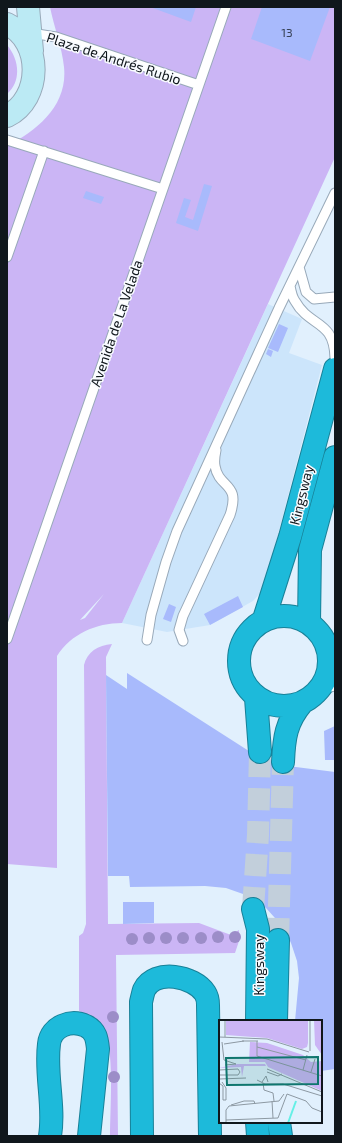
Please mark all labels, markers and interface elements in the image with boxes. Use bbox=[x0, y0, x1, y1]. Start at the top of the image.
house number: 13 bbox=[281, 25, 293, 39]
street label: Plaza de Andrés Rubio bbox=[45, 28, 183, 88]
street label: Avenida de La Velada bbox=[86, 257, 146, 389]
street label: Kingsway bbox=[285, 463, 317, 527]
street label: Kingsway bbox=[250, 934, 267, 996]
inset map bbox=[219, 1020, 322, 1123]

